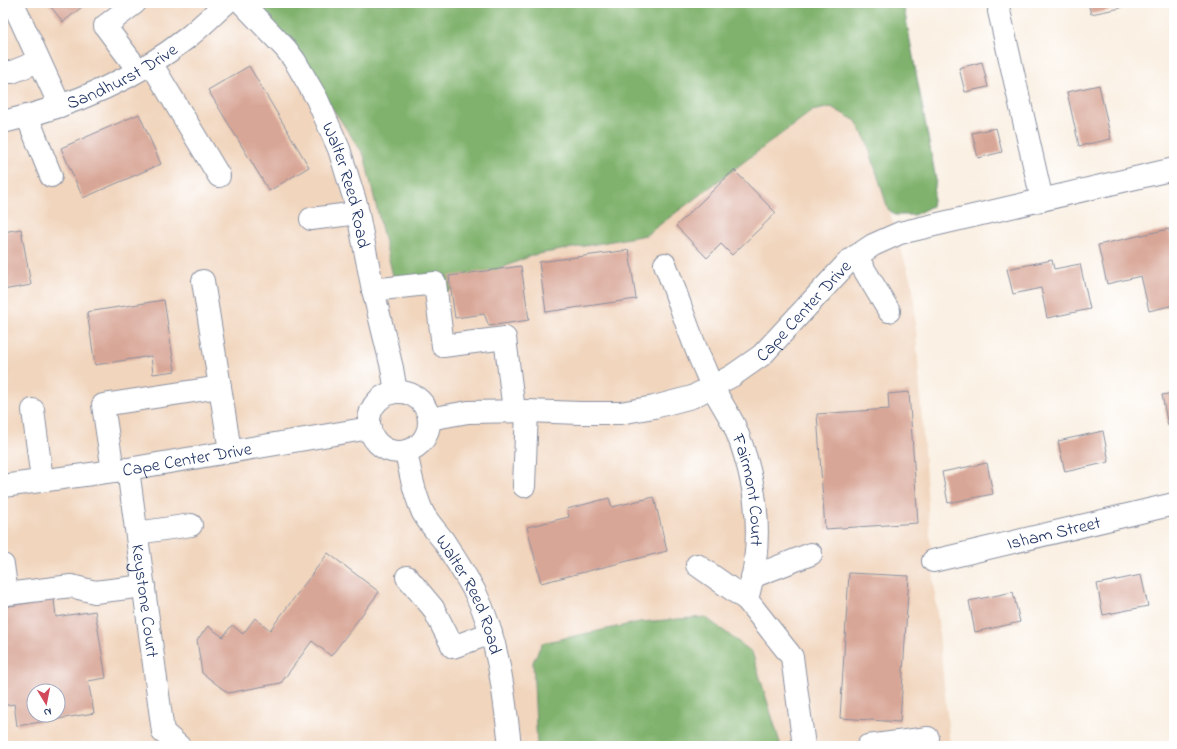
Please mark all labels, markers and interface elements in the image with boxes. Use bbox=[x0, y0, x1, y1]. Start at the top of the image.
street label: Sandhurst Drive bbox=[63, 38, 185, 117]
street label: Walter Reed Road bbox=[314, 118, 375, 251]
street label: Cape Center Drive bbox=[751, 254, 859, 369]
street label: Fairmont Court bbox=[723, 430, 768, 547]
street label: Cape Center Drive bbox=[121, 437, 255, 485]
street label: Isham Street bbox=[1005, 511, 1104, 558]
street label: Walter Reed Road bbox=[428, 530, 507, 657]
street label: Keystone Court bbox=[123, 543, 164, 659]
north arrow bbox=[26, 683, 66, 723]
text: N bbox=[43, 703, 53, 720]

